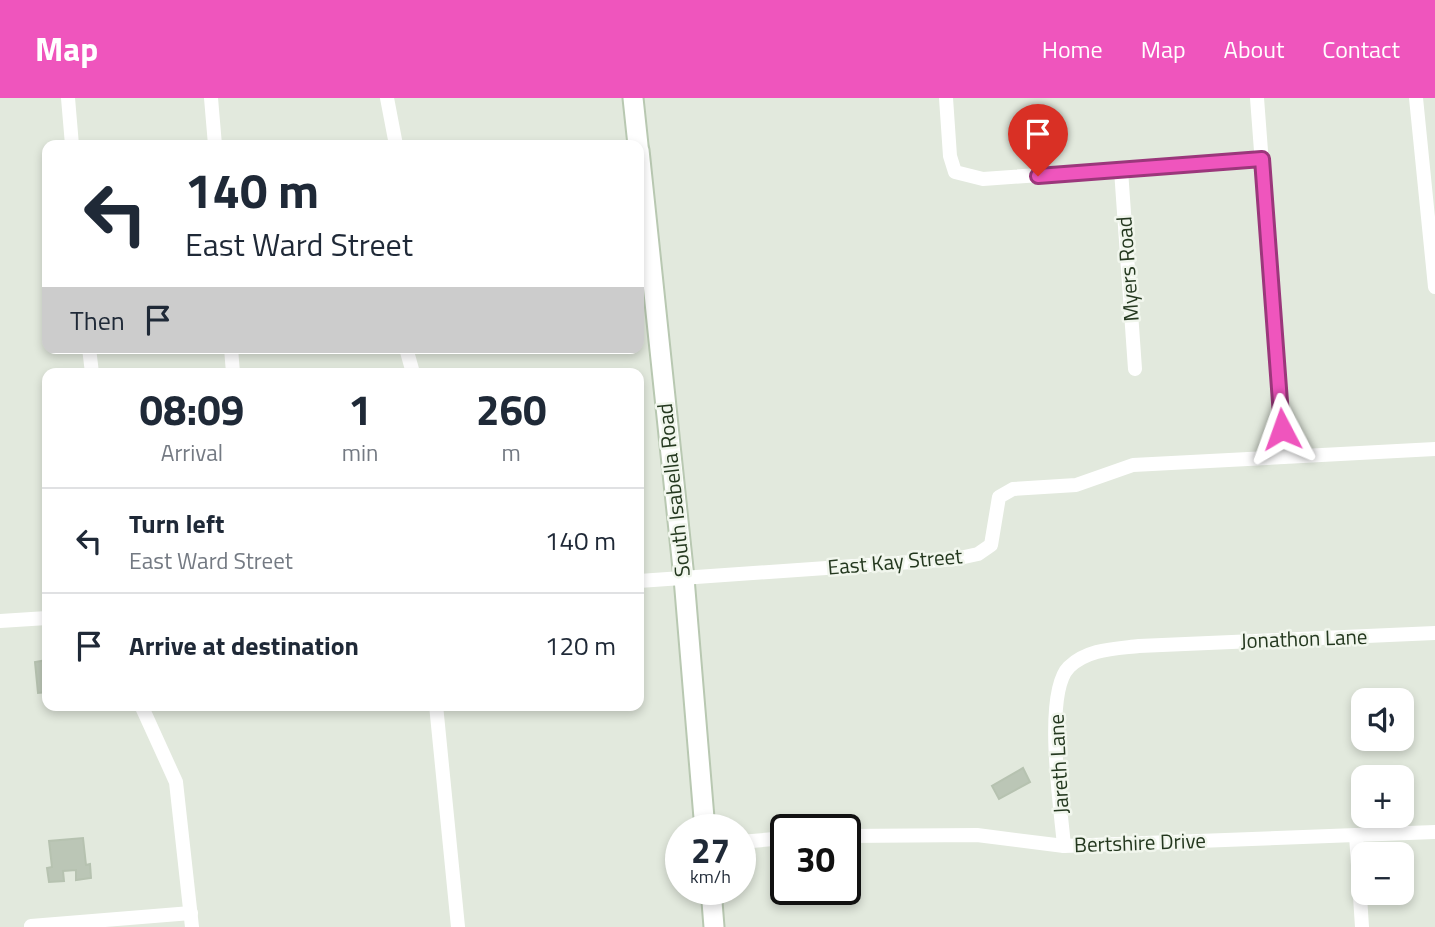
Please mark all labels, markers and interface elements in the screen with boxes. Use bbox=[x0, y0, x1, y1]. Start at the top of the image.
text: Map bbox=[35, 24, 98, 74]
text: Home bbox=[1042, 31, 1103, 67]
text: Map bbox=[1141, 31, 1186, 67]
text: About bbox=[1224, 31, 1284, 67]
text: Contact bbox=[1322, 31, 1400, 67]
pin bbox=[1008, 104, 1068, 176]
icon: arrive bbox=[1019, 115, 1057, 153]
text: 140 m bbox=[185, 152, 319, 227]
icon: left bbox=[70, 168, 161, 259]
street label: Myers Road bbox=[1107, 215, 1147, 323]
text: East Ward Street bbox=[185, 220, 413, 268]
text: Then bbox=[70, 301, 125, 340]
icon: arrive bbox=[139, 301, 177, 339]
text: 08:09 bbox=[139, 377, 244, 441]
text: 1 bbox=[348, 377, 372, 441]
text: 260 bbox=[476, 377, 546, 441]
position arrow bbox=[1245, 392, 1319, 466]
street label: South Isabella Road bbox=[648, 402, 698, 578]
text: Arrival bbox=[161, 435, 223, 470]
text: min bbox=[342, 435, 378, 470]
text: m bbox=[502, 435, 521, 470]
text: Turn left bbox=[129, 504, 224, 543]
text: 140 m bbox=[545, 521, 616, 560]
icon: left bbox=[70, 522, 108, 560]
street label: East Kay Street bbox=[826, 539, 964, 583]
text: East Ward Street bbox=[129, 543, 293, 578]
street label: Jonathon Lane bbox=[1240, 620, 1368, 656]
text: Arrive at destination bbox=[129, 626, 359, 665]
text: 120 m bbox=[545, 626, 616, 665]
icon: arrive bbox=[70, 627, 108, 665]
map controls bbox=[1351, 688, 1414, 905]
button: sound bbox=[1351, 688, 1414, 751]
street label: Jareth Lane bbox=[1039, 713, 1077, 815]
button: + bbox=[1351, 765, 1414, 828]
speed limit sign: 30 bbox=[770, 814, 861, 905]
text: 27 bbox=[691, 823, 730, 877]
street label: Bertshire Drive bbox=[1073, 824, 1206, 860]
button: − bbox=[1351, 842, 1414, 905]
text: km/h bbox=[690, 863, 731, 890]

